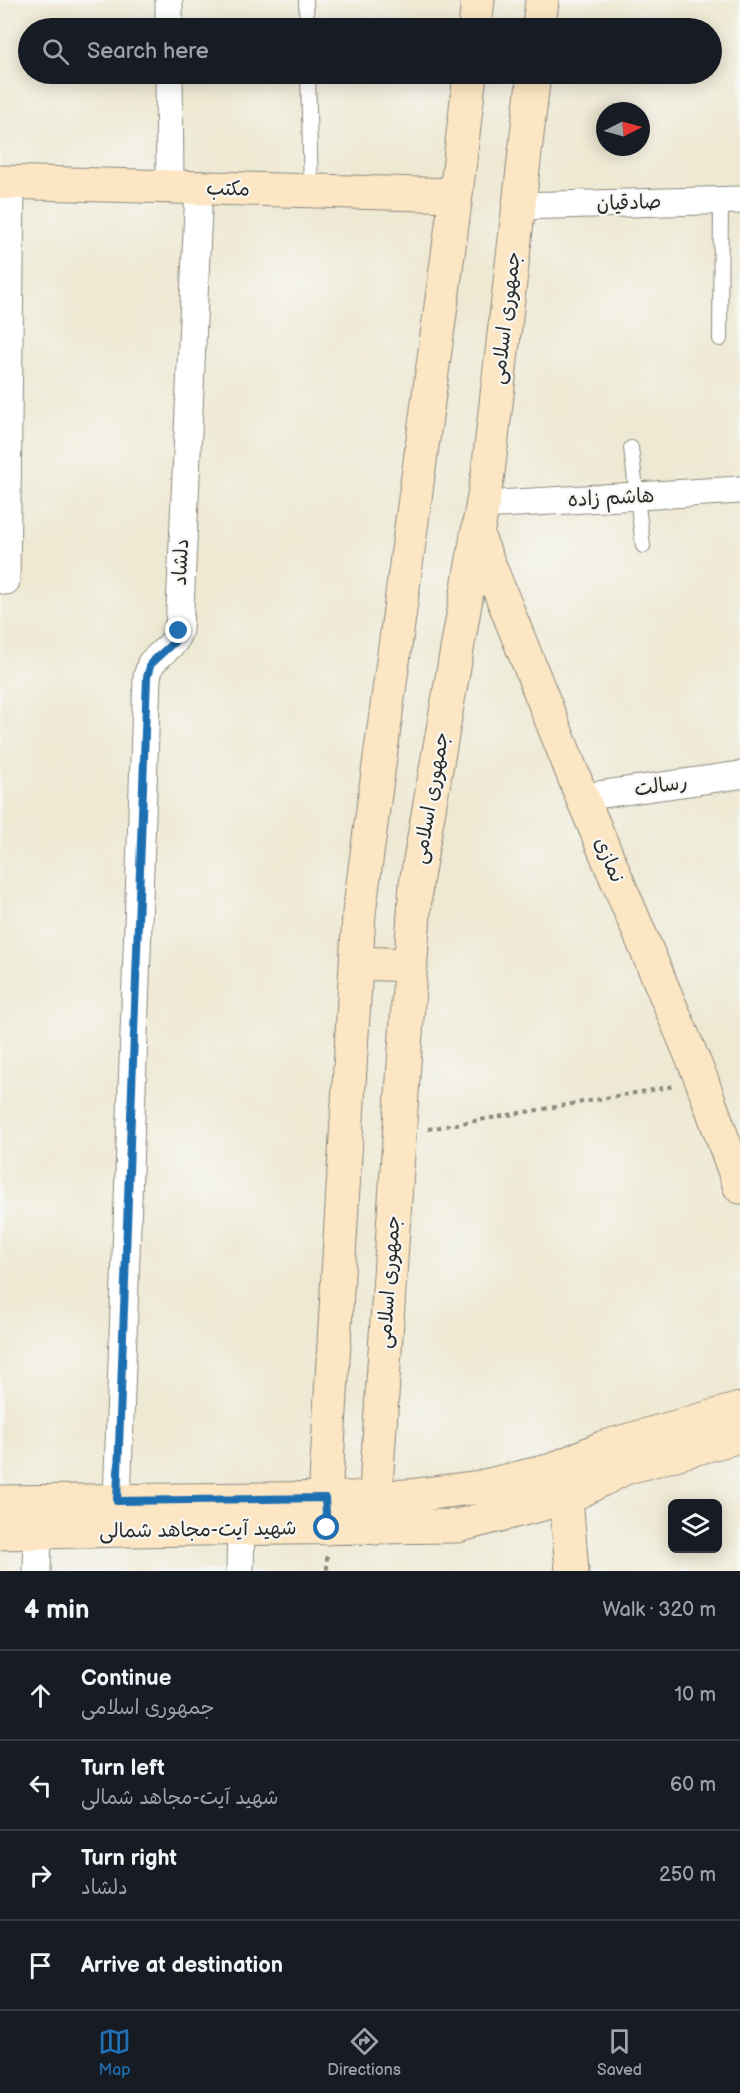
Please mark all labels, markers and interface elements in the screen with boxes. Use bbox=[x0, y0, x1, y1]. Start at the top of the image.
search box bbox=[18, 18, 722, 84]
icon: search bbox=[39, 35, 72, 68]
text: Search here bbox=[87, 38, 209, 65]
north arrow bbox=[596, 102, 650, 156]
street label: مکتب bbox=[206, 176, 250, 202]
street label: صادقیان bbox=[596, 190, 662, 216]
street label: جمهوری اسلامی bbox=[486, 250, 527, 386]
street label: هاشم زاده bbox=[567, 484, 655, 514]
street label: دلشاد bbox=[168, 538, 194, 586]
route end bbox=[165, 617, 191, 643]
street label: جمهوری اسلامی bbox=[408, 730, 455, 866]
street label: رسالت bbox=[633, 770, 689, 802]
street label: نمازی bbox=[589, 834, 629, 886]
street label: جمهوری اسلامی bbox=[372, 1215, 407, 1349]
map controls bbox=[668, 1499, 722, 1553]
button: layers bbox=[668, 1499, 722, 1553]
route start bbox=[313, 1514, 339, 1540]
street label: شهید آیت-مجاهد شمالی bbox=[99, 1516, 297, 1544]
text: 4 min bbox=[24, 1595, 89, 1626]
text: Walk · 320 m bbox=[602, 1598, 716, 1622]
text: Continue bbox=[81, 1665, 171, 1692]
icon: ahead bbox=[24, 1679, 57, 1712]
text: 10 m bbox=[675, 1683, 716, 1707]
text: جمهوری اسلامی bbox=[81, 1696, 215, 1720]
text: Turn left bbox=[81, 1755, 165, 1782]
icon: left bbox=[24, 1769, 57, 1802]
text: 60 m bbox=[670, 1773, 716, 1797]
text: شهید آیت-مجاهد شمالی bbox=[81, 1786, 279, 1810]
text: Turn right bbox=[81, 1845, 177, 1872]
icon: right bbox=[24, 1859, 57, 1892]
text: 250 m bbox=[659, 1863, 716, 1887]
text: دلشاد bbox=[81, 1876, 128, 1900]
icon: arrive bbox=[24, 1949, 57, 1982]
text: Arrive at destination bbox=[81, 1952, 283, 1979]
tab: Map bbox=[98, 2025, 131, 2080]
tab: Directions bbox=[327, 2025, 401, 2080]
tab: Saved bbox=[597, 2025, 642, 2080]

